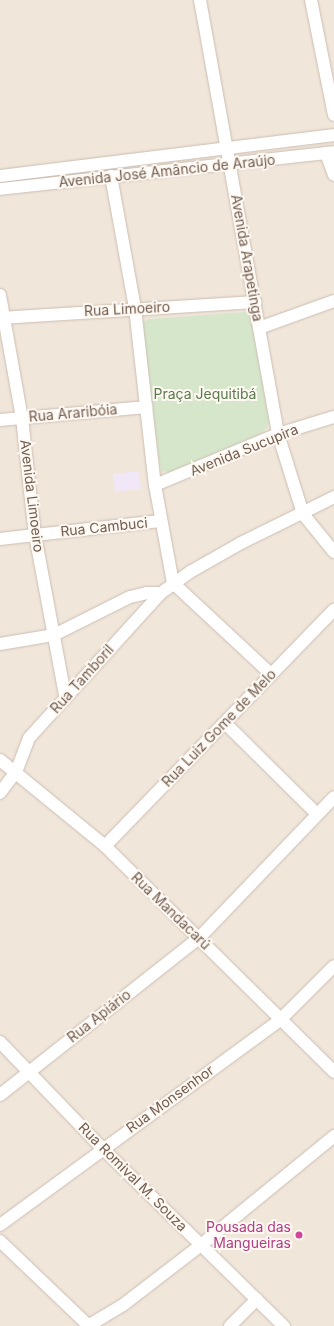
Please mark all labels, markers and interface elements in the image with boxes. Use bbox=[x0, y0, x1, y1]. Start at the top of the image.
street label: Avenida José Amâncio de Araújo bbox=[58, 151, 276, 191]
street label: Avenida Arapetinga bbox=[228, 193, 266, 323]
street label: Rua Limoeiro bbox=[84, 298, 170, 320]
park label: Praça Jequitibá bbox=[154, 386, 256, 402]
street label: Rua Araribóia bbox=[28, 401, 118, 425]
street label: Avenida Sucupira bbox=[187, 421, 301, 479]
street label: Avenida Limoeiro bbox=[17, 439, 47, 553]
street label: Rua Cambuci bbox=[60, 514, 148, 540]
street label: Rua Tamboril bbox=[47, 641, 117, 717]
street label: Rua Luiz Gome de Melo bbox=[158, 666, 280, 790]
street label: Rua Mandacarú bbox=[128, 869, 214, 953]
street label: Rua Apiário bbox=[64, 986, 134, 1046]
street label: Rua Monsenhor bbox=[123, 1062, 217, 1136]
street label: Rua Romival M. Souza bbox=[75, 1119, 191, 1235]
place label: Pousada das Mangueiras bbox=[206, 1219, 291, 1252]
marker: Pousada das Mangueiras bbox=[294, 1230, 304, 1240]

